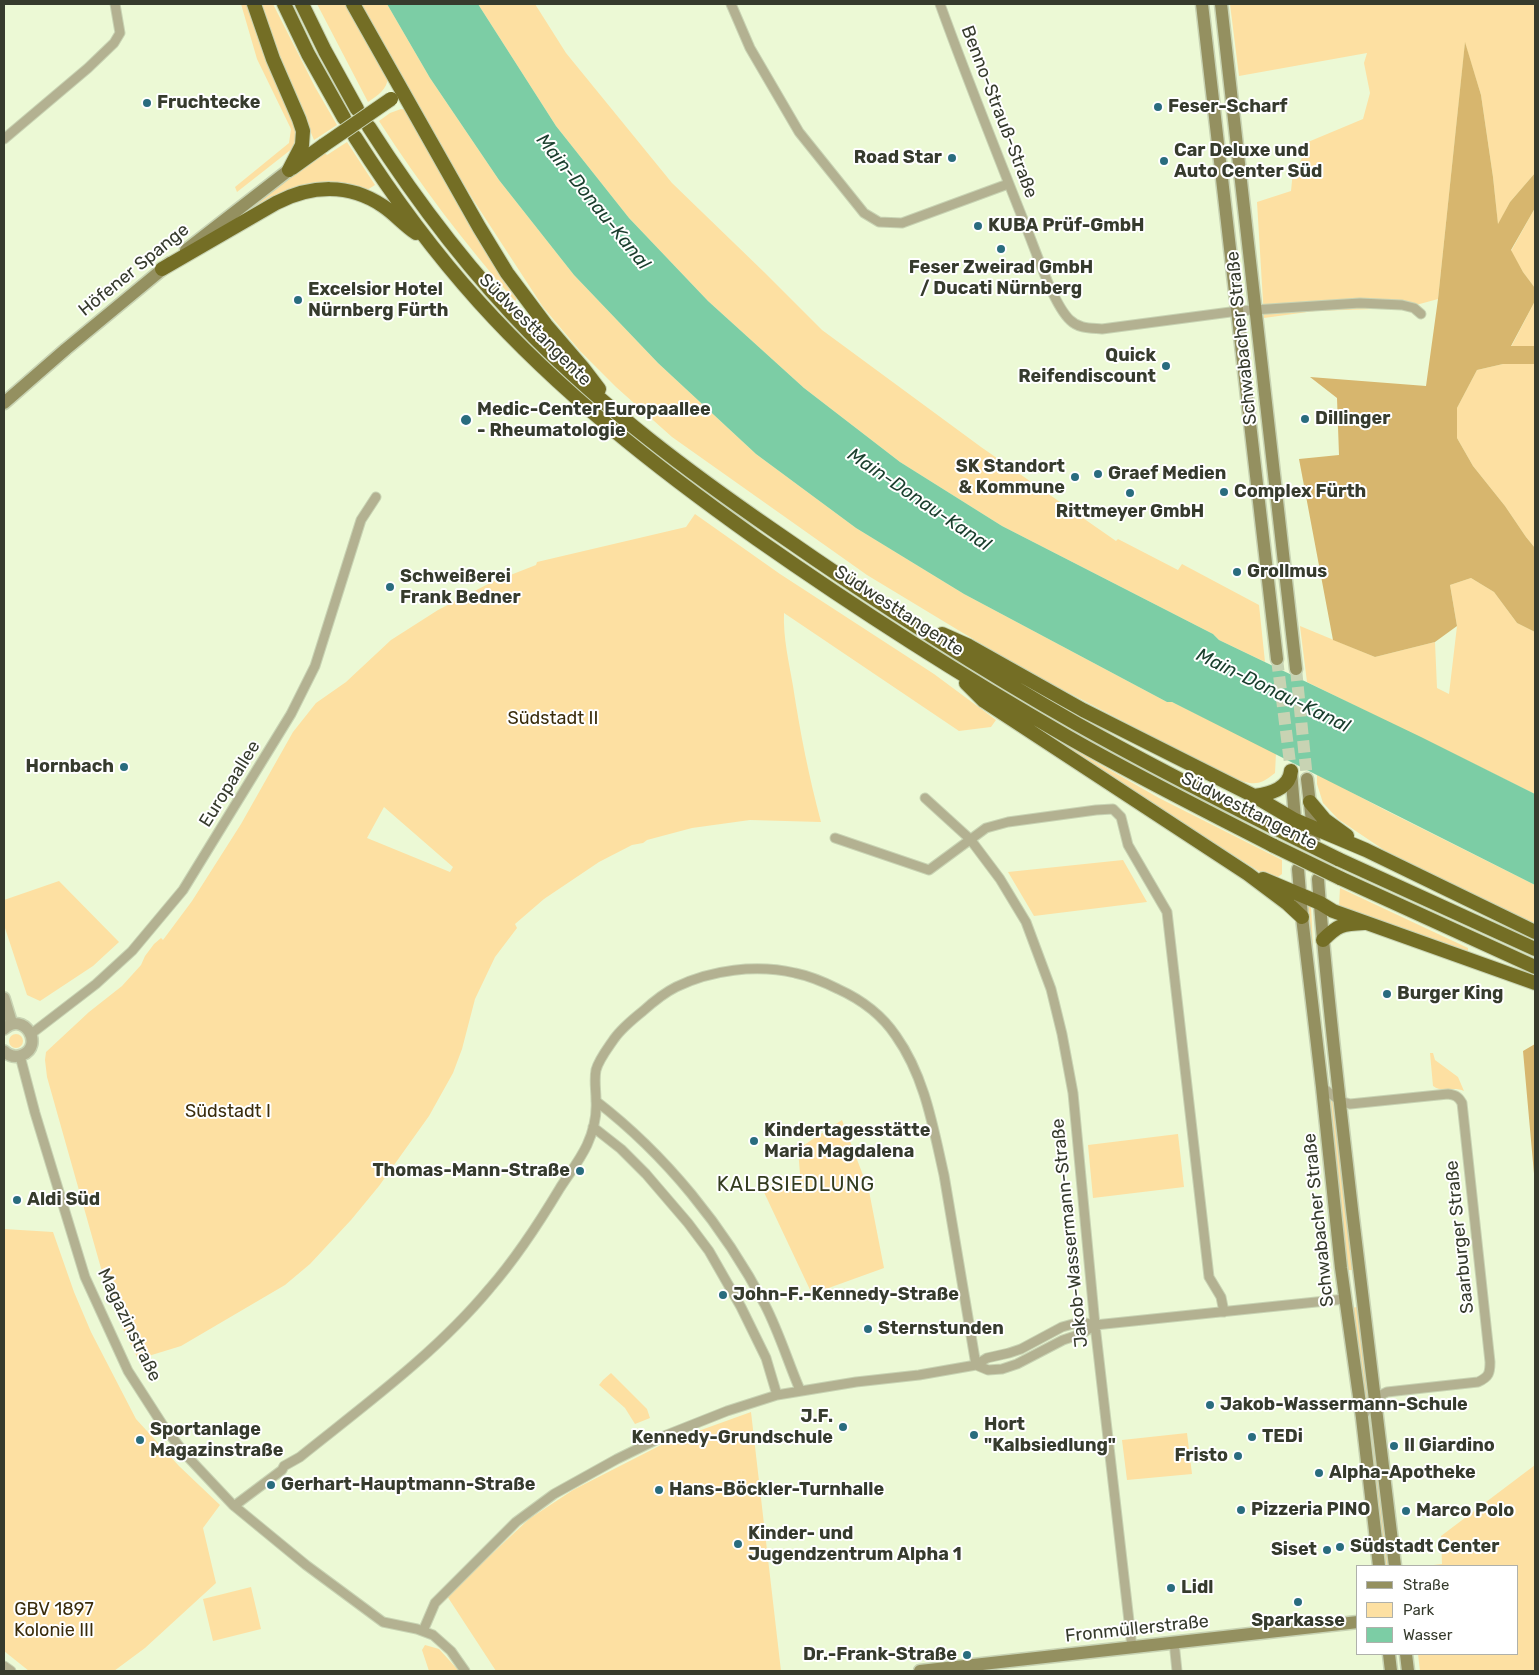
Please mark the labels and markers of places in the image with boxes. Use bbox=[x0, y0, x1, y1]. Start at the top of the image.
place label: Fruchtecke bbox=[157, 92, 260, 114]
place label: Feser-Scharf bbox=[1168, 96, 1288, 118]
marker: Fruchtecke bbox=[141, 97, 153, 109]
marker: Feser-Scharf bbox=[1152, 101, 1164, 113]
place label: Car Deluxe und Auto Center Süd bbox=[1174, 140, 1322, 182]
place label: Road Star bbox=[854, 147, 942, 169]
marker: Road Star bbox=[946, 152, 958, 164]
marker: Car Deluxe und Auto Center Süd bbox=[1158, 155, 1170, 167]
place label: KUBA Prüf-GmbH bbox=[988, 215, 1145, 237]
marker: KUBA Prüf-GmbH bbox=[972, 220, 984, 232]
marker: Feser Zweirad GmbH / Ducati Nürnberg bbox=[995, 243, 1007, 255]
place label: Feser Zweirad GmbH / Ducati Nürnberg bbox=[909, 257, 1093, 300]
place label: Excelsior Hotel Nürnberg Fürth bbox=[308, 279, 448, 322]
marker: Excelsior Hotel Nürnberg Fürth bbox=[292, 294, 304, 306]
place label: Quick Reifendiscount bbox=[1018, 345, 1156, 388]
marker: Quick Reifendiscount bbox=[1160, 360, 1172, 372]
place label: Medic-Center Europaallee - Rheumatologie bbox=[477, 399, 711, 442]
place label: Dillinger bbox=[1315, 408, 1390, 430]
marker: Medic-Center Europaallee - Rheumatologie bbox=[459, 413, 473, 427]
marker: Dillinger bbox=[1299, 413, 1311, 425]
place label: SK Standort & Kommune bbox=[956, 456, 1065, 498]
place label: Graef Medien bbox=[1108, 463, 1226, 485]
marker: Graef Medien bbox=[1092, 468, 1104, 480]
marker: SK Standort & Kommune bbox=[1069, 471, 1081, 483]
place label: Complex Fürth bbox=[1234, 481, 1366, 503]
marker: Complex Fürth bbox=[1218, 486, 1230, 498]
marker: Rittmeyer GmbH bbox=[1124, 487, 1136, 499]
place label: Rittmeyer GmbH bbox=[1056, 501, 1204, 523]
place label: Grollmus bbox=[1247, 561, 1327, 583]
place label: Schweißerei Frank Bedner bbox=[400, 566, 521, 608]
marker: Grollmus bbox=[1231, 566, 1243, 578]
marker: Schweißerei Frank Bedner bbox=[384, 581, 396, 593]
place label: Hornbach bbox=[26, 756, 114, 778]
marker: Hornbach bbox=[118, 761, 130, 773]
place label: Burger King bbox=[1397, 983, 1503, 1005]
marker: Burger King bbox=[1381, 988, 1393, 1000]
place label: Kindertagesstätte Maria Magdalena bbox=[764, 1120, 930, 1162]
marker: Kindertagesstätte Maria Magdalena bbox=[748, 1135, 760, 1147]
place label: Thomas-Mann-Straße bbox=[372, 1160, 570, 1182]
marker: Thomas-Mann-Straße bbox=[574, 1165, 586, 1177]
place label: Aldi Süd bbox=[27, 1189, 100, 1211]
marker: Aldi Süd bbox=[11, 1194, 23, 1206]
place label: John-F.-Kennedy-Straße bbox=[733, 1284, 959, 1306]
marker: John-F.-Kennedy-Straße bbox=[717, 1289, 729, 1301]
place label: Sternstunden bbox=[878, 1318, 1004, 1340]
marker: Sternstunden bbox=[862, 1323, 874, 1335]
place label: Jakob-Wassermann-Schule bbox=[1220, 1394, 1468, 1416]
marker: Jakob-Wassermann-Schule bbox=[1204, 1399, 1216, 1411]
place label: J.F. Kennedy-Grundschule bbox=[631, 1406, 833, 1448]
place label: Hort "Kalbsiedlung" bbox=[984, 1414, 1116, 1456]
place label: Sportanlage Magazinstraße bbox=[150, 1419, 283, 1462]
marker: J.F. Kennedy-Grundschule bbox=[837, 1421, 849, 1433]
place label: TEDi bbox=[1262, 1426, 1303, 1448]
marker: Hort "Kalbsiedlung" bbox=[968, 1429, 980, 1441]
marker: TEDi bbox=[1246, 1431, 1258, 1443]
marker: Sportanlage Magazinstraße bbox=[134, 1434, 146, 1446]
place label: Il Giardino bbox=[1404, 1435, 1495, 1457]
marker: Il Giardino bbox=[1388, 1440, 1400, 1452]
place label: Fristo bbox=[1174, 1445, 1228, 1467]
marker: Fristo bbox=[1232, 1450, 1244, 1462]
place label: Alpha-Apotheke bbox=[1329, 1462, 1476, 1484]
marker: Alpha-Apotheke bbox=[1313, 1467, 1325, 1479]
place label: Gerhart-Hauptmann-Straße bbox=[281, 1474, 535, 1496]
marker: Gerhart-Hauptmann-Straße bbox=[265, 1479, 277, 1491]
place label: Hans-Böckler-Turnhalle bbox=[669, 1479, 884, 1501]
marker: Hans-Böckler-Turnhalle bbox=[653, 1484, 665, 1496]
place label: Pizzeria PINO bbox=[1251, 1499, 1370, 1521]
place label: Marco Polo bbox=[1416, 1500, 1514, 1522]
marker: Pizzeria PINO bbox=[1235, 1504, 1247, 1516]
marker: Marco Polo bbox=[1400, 1505, 1412, 1517]
place label: Kinder- und Jugendzentrum Alpha 1 bbox=[748, 1523, 962, 1566]
place label: Südstadt Center bbox=[1350, 1536, 1499, 1558]
marker: Kinder- und Jugendzentrum Alpha 1 bbox=[732, 1538, 744, 1550]
place label: Siset bbox=[1271, 1539, 1317, 1561]
marker: Südstadt Center bbox=[1334, 1541, 1346, 1553]
marker: Siset bbox=[1321, 1544, 1333, 1556]
place label: Lidl bbox=[1181, 1577, 1213, 1599]
marker: Lidl bbox=[1165, 1582, 1177, 1594]
marker: Sparkasse bbox=[1292, 1596, 1304, 1608]
place label: Sparkasse bbox=[1251, 1610, 1345, 1632]
place label: Dr.-Frank-Straße bbox=[803, 1644, 957, 1666]
marker: Dr.-Frank-Straße bbox=[961, 1649, 973, 1661]

